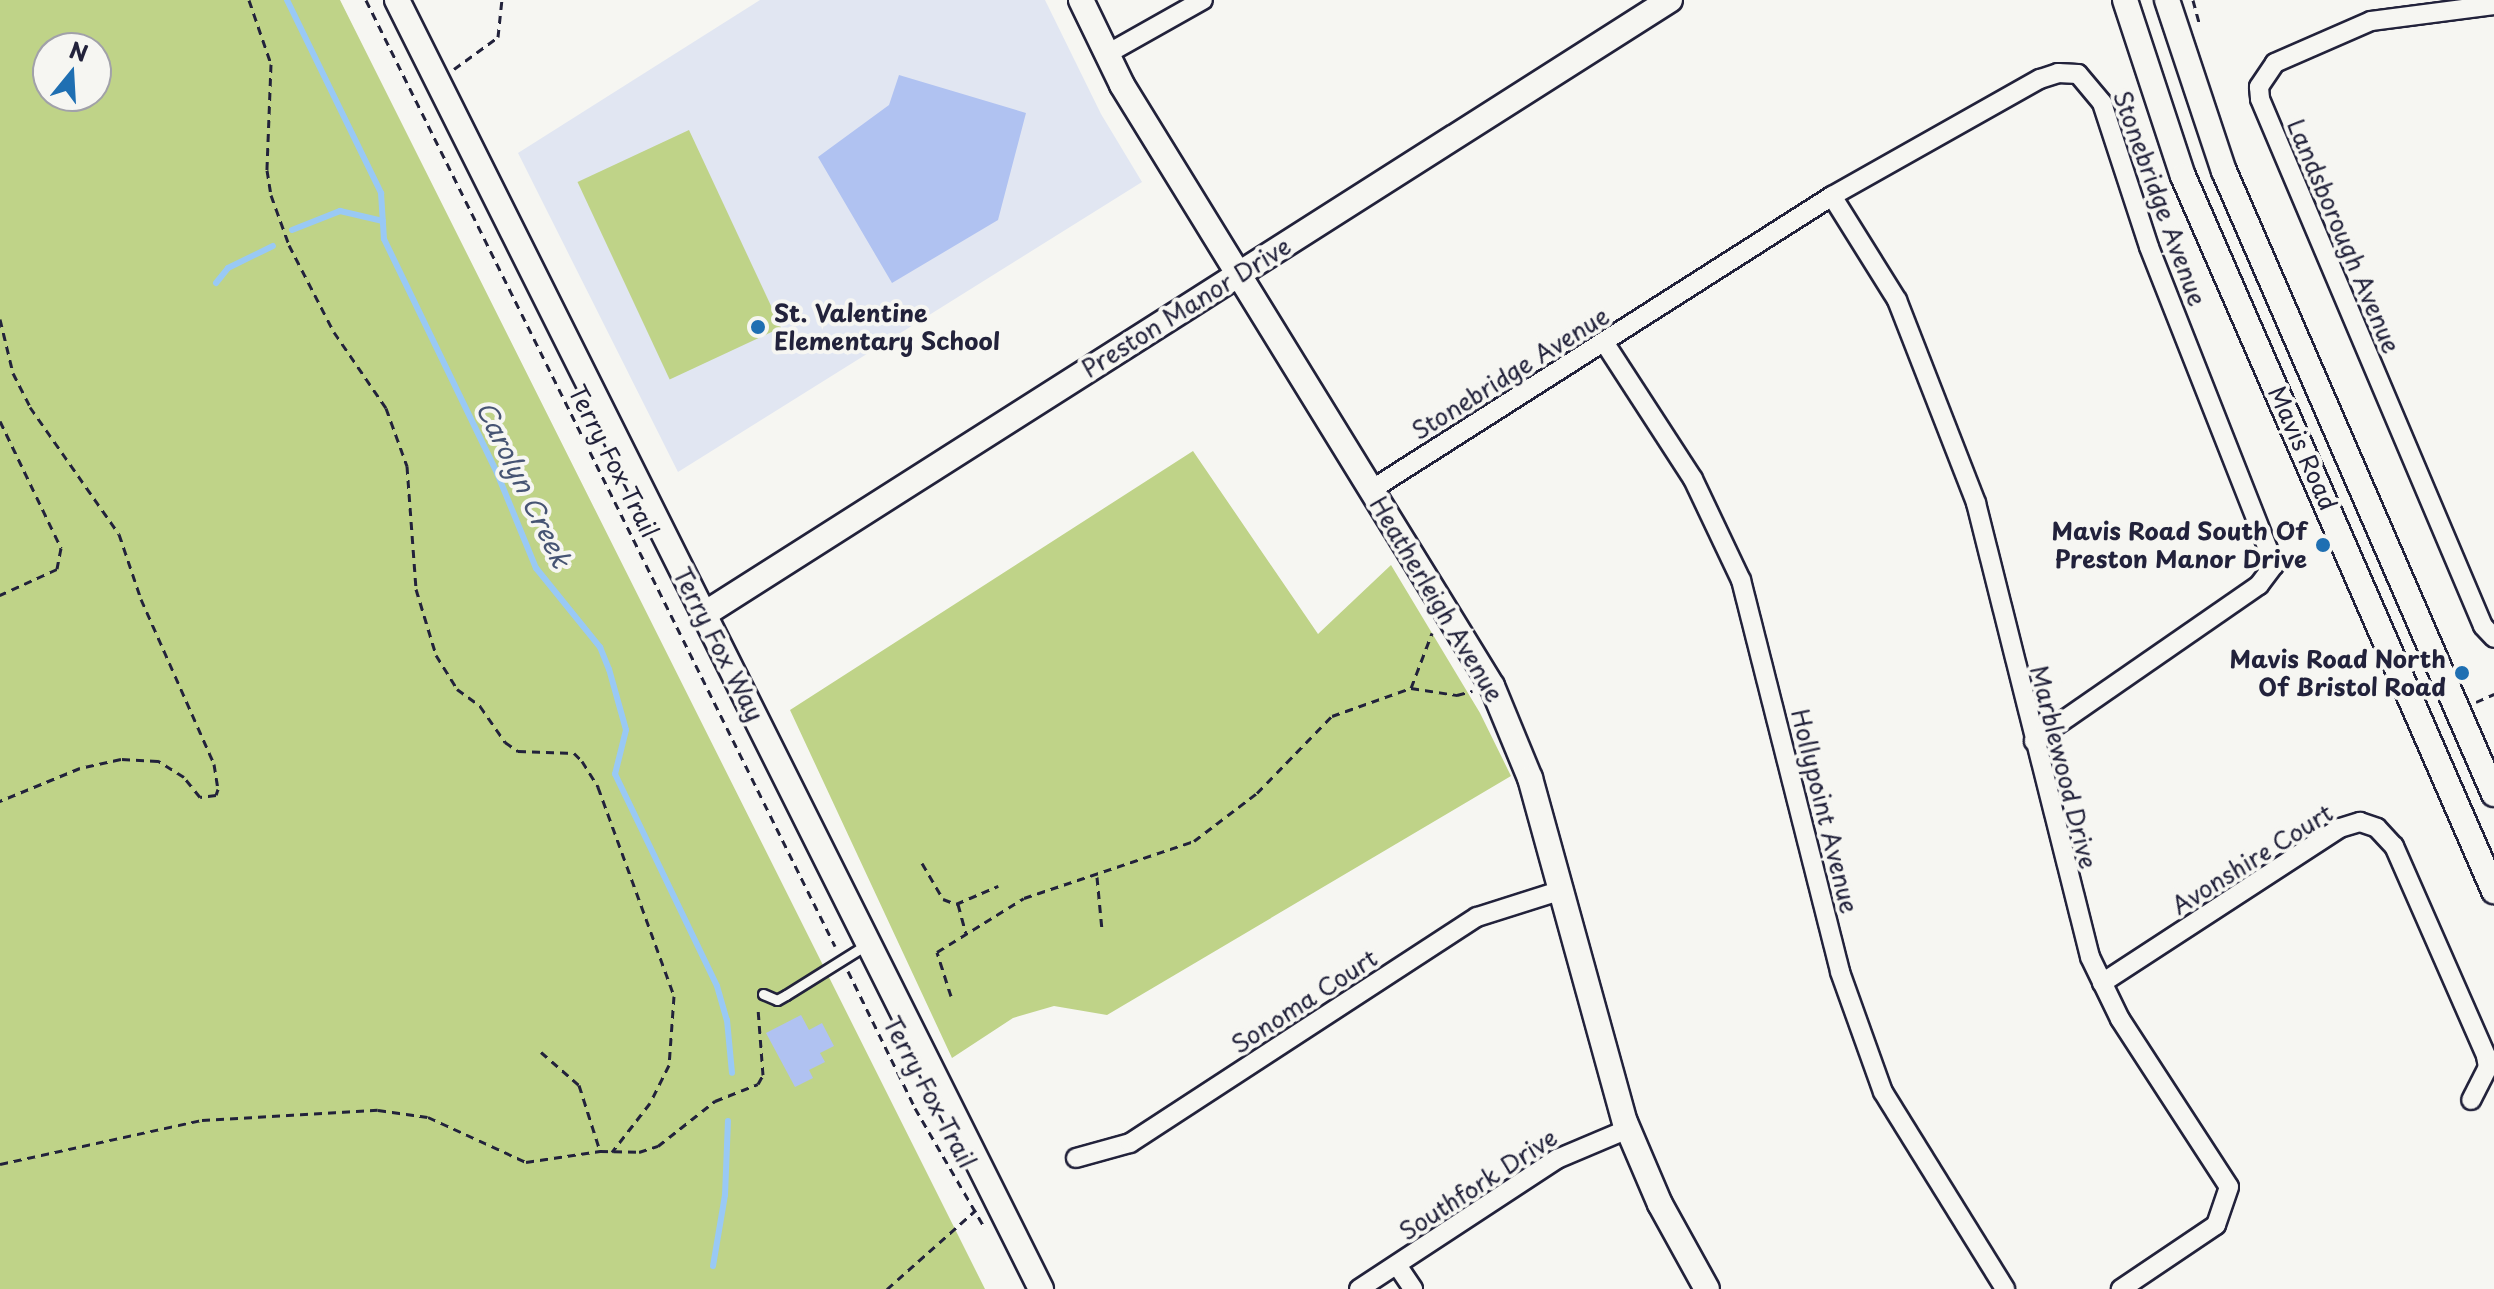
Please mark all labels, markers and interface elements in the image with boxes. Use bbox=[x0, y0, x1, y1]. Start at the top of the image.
north arrow bbox=[32, 32, 112, 112]
text: N bbox=[66, 32, 92, 69]
street label: Stonebridge Avenue bbox=[2108, 87, 2212, 309]
street label: Landsborough Avenue bbox=[2281, 114, 2407, 358]
street label: Preston Manor Drive bbox=[1076, 231, 1296, 383]
place label: St. Valentine Elementary School bbox=[774, 299, 1000, 355]
street label: Stonebridge Avenue bbox=[1406, 301, 1614, 445]
marker: St. Valentine Elementary School bbox=[749, 318, 767, 336]
street label: Terry Fox Trail bbox=[562, 378, 666, 544]
street label: Mavis Road bbox=[2263, 382, 2343, 514]
water label: Carolyn Creek bbox=[470, 395, 578, 573]
street label: Heatherleigh Avenue bbox=[1364, 491, 1510, 707]
place label: Mavis Road South Of Preston Manor Drive bbox=[2051, 517, 2307, 573]
marker: Mavis Road South Of Preston Manor Drive bbox=[2314, 536, 2332, 554]
street label: Terry Fox Way bbox=[668, 563, 770, 725]
place label: Mavis Road North Of Bristol Road bbox=[2228, 645, 2446, 701]
street label: Marblewood Drive bbox=[2025, 662, 2103, 872]
marker: Mavis Road North Of Bristol Road bbox=[2453, 664, 2471, 682]
street label: Hollypoint Avenue bbox=[1786, 706, 1864, 916]
street label: Avonshire Court bbox=[2166, 798, 2338, 920]
street label: Sonoma Court bbox=[1226, 943, 1382, 1059]
street label: Terry Fox Trail bbox=[877, 1010, 983, 1174]
street label: Southfork Drive bbox=[1394, 1122, 1562, 1246]

